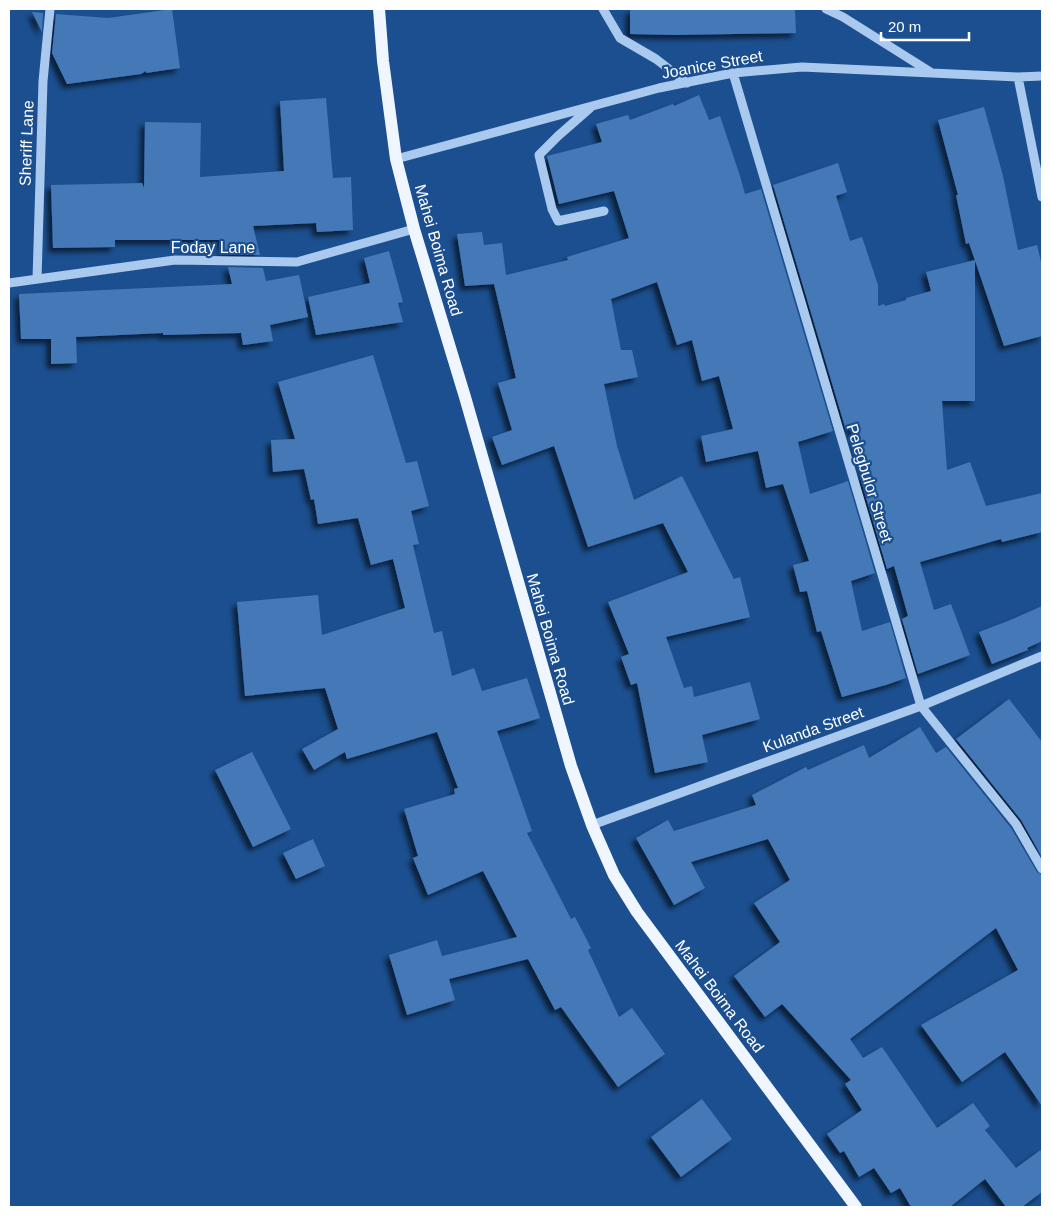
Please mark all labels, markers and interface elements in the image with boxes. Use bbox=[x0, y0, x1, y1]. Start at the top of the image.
scale bar bbox=[881, 10, 968, 42]
text: 20 m bbox=[888, 18, 921, 35]
street label: Joanice Street bbox=[660, 47, 764, 82]
street label: Sheriff Lane bbox=[17, 100, 36, 186]
street label: Mahei Boima Road bbox=[412, 182, 465, 318]
street label: Foday Lane bbox=[171, 239, 255, 256]
street label: Pelegbulor Street bbox=[843, 422, 896, 545]
street label: Mahei Boima Road bbox=[524, 571, 577, 707]
street label: Kulanda Street bbox=[761, 703, 866, 756]
street label: Mahei Boima Road bbox=[672, 937, 767, 1056]

